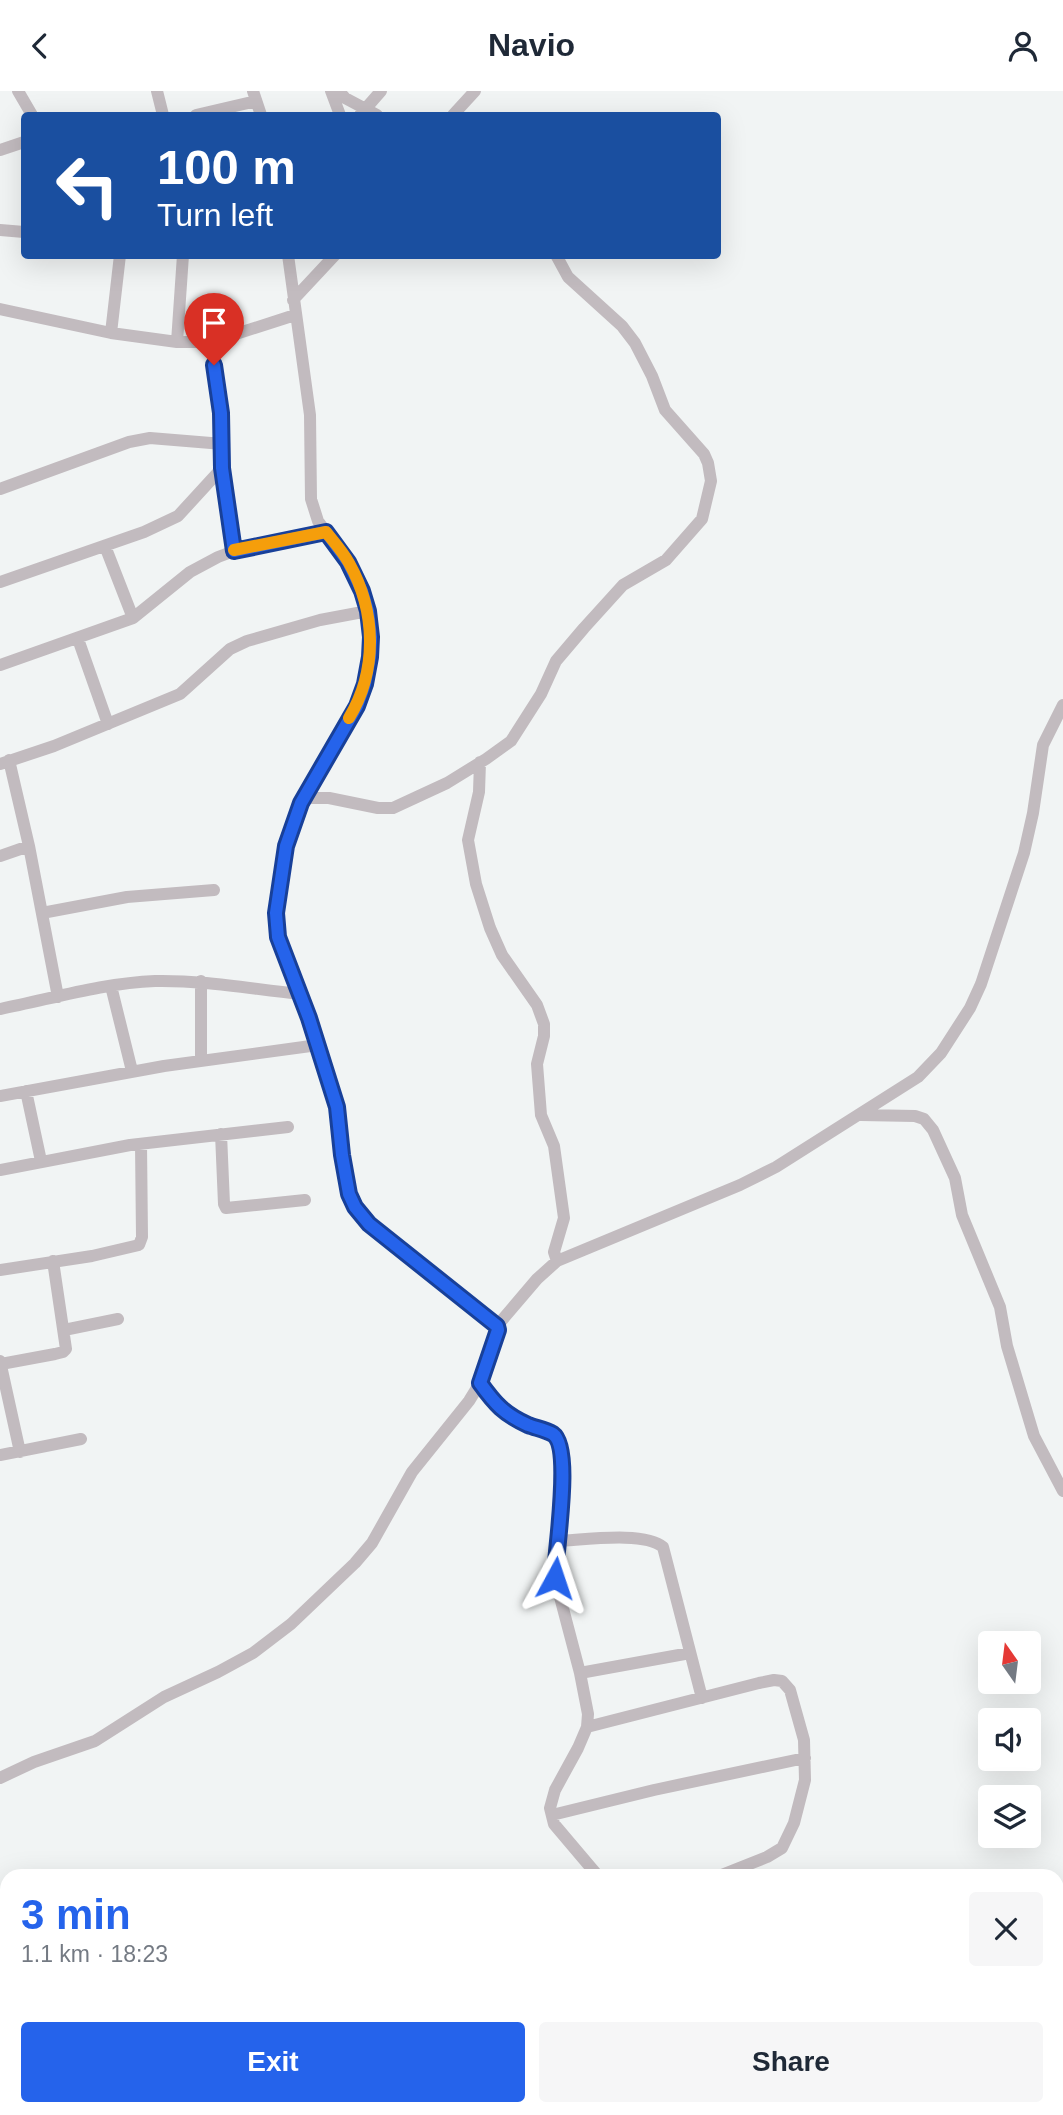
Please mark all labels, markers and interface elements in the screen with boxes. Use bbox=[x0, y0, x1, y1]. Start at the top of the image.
icon: back bbox=[21, 27, 59, 65]
text: Navio bbox=[488, 27, 575, 63]
icon: person bbox=[1004, 27, 1042, 65]
icon: left bbox=[42, 140, 133, 231]
text: 100 m bbox=[157, 140, 296, 194]
text: Turn left bbox=[157, 197, 273, 233]
pin bbox=[184, 293, 244, 365]
icon: arrive bbox=[195, 304, 233, 342]
position arrow bbox=[518, 1541, 592, 1615]
north arrow bbox=[978, 1631, 1041, 1694]
map controls bbox=[978, 1631, 1041, 1848]
button: sound bbox=[978, 1708, 1041, 1771]
button: layers bbox=[978, 1785, 1041, 1848]
text: 3 min bbox=[21, 1891, 131, 1938]
button: close bbox=[969, 1892, 1043, 1966]
text: 1.1 km · 18:23 bbox=[21, 1941, 168, 1967]
button: Exit bbox=[21, 2022, 525, 2102]
button: Share bbox=[539, 2022, 1043, 2102]

